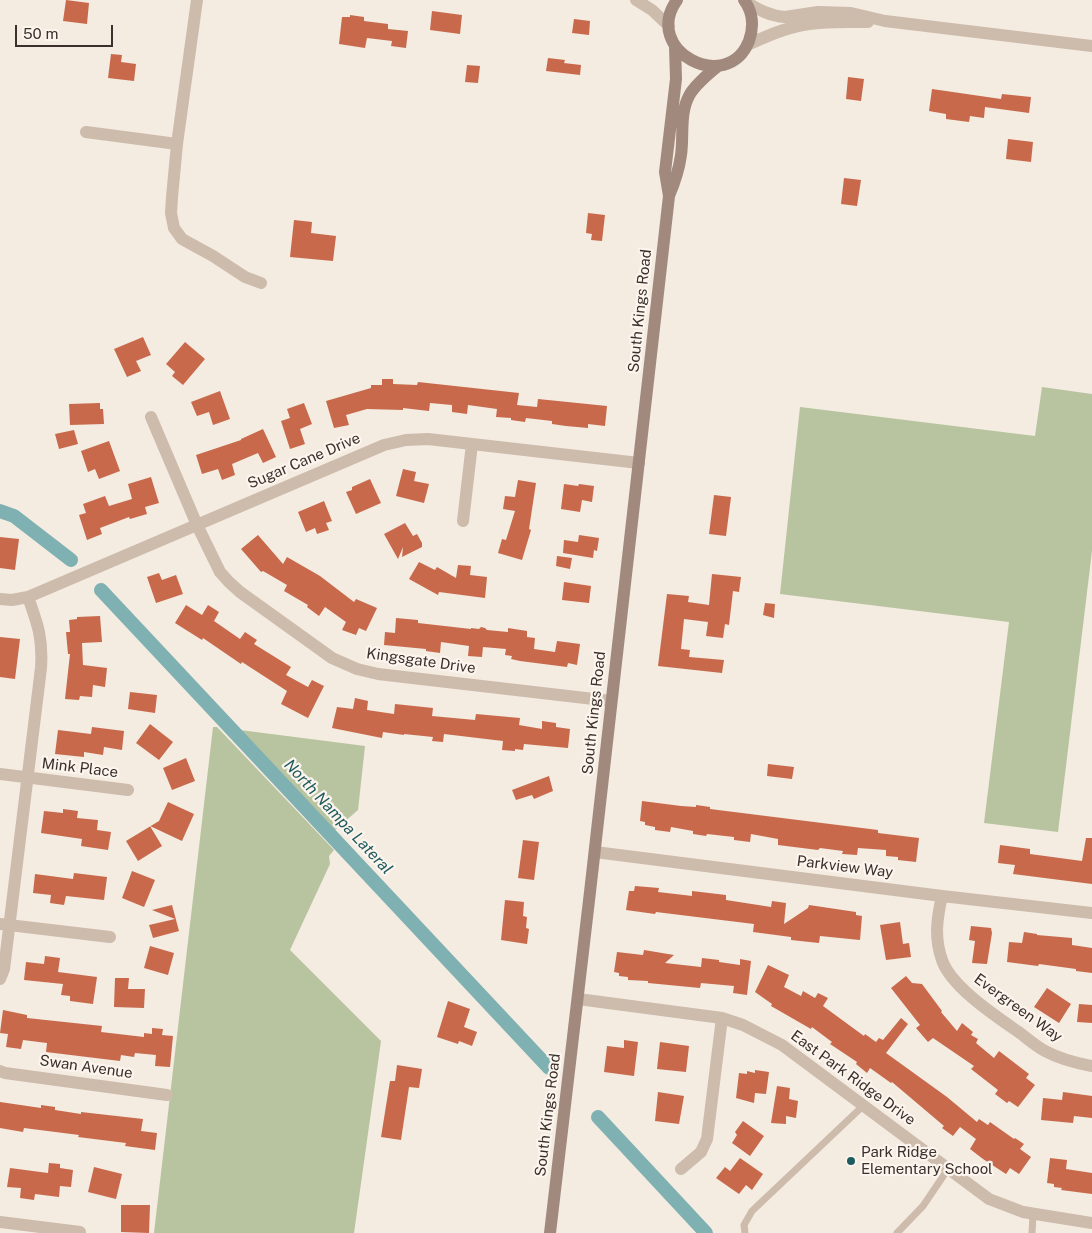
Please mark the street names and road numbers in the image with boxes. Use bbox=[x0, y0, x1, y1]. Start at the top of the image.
street label: South Kings Road bbox=[625, 248, 655, 374]
street label: Sugar Cane Drive bbox=[245, 429, 363, 493]
street label: Kingsgate Drive bbox=[365, 644, 477, 678]
street label: South Kings Road bbox=[579, 650, 609, 776]
street label: Mink Place bbox=[41, 754, 119, 782]
street label: Parkview Way bbox=[796, 852, 894, 882]
street label: Evergreen Way bbox=[970, 970, 1066, 1046]
street label: East Park Ridge Drive bbox=[787, 1027, 919, 1129]
street label: Swan Avenue bbox=[38, 1052, 134, 1082]
street label: South Kings Road bbox=[532, 1052, 564, 1178]

